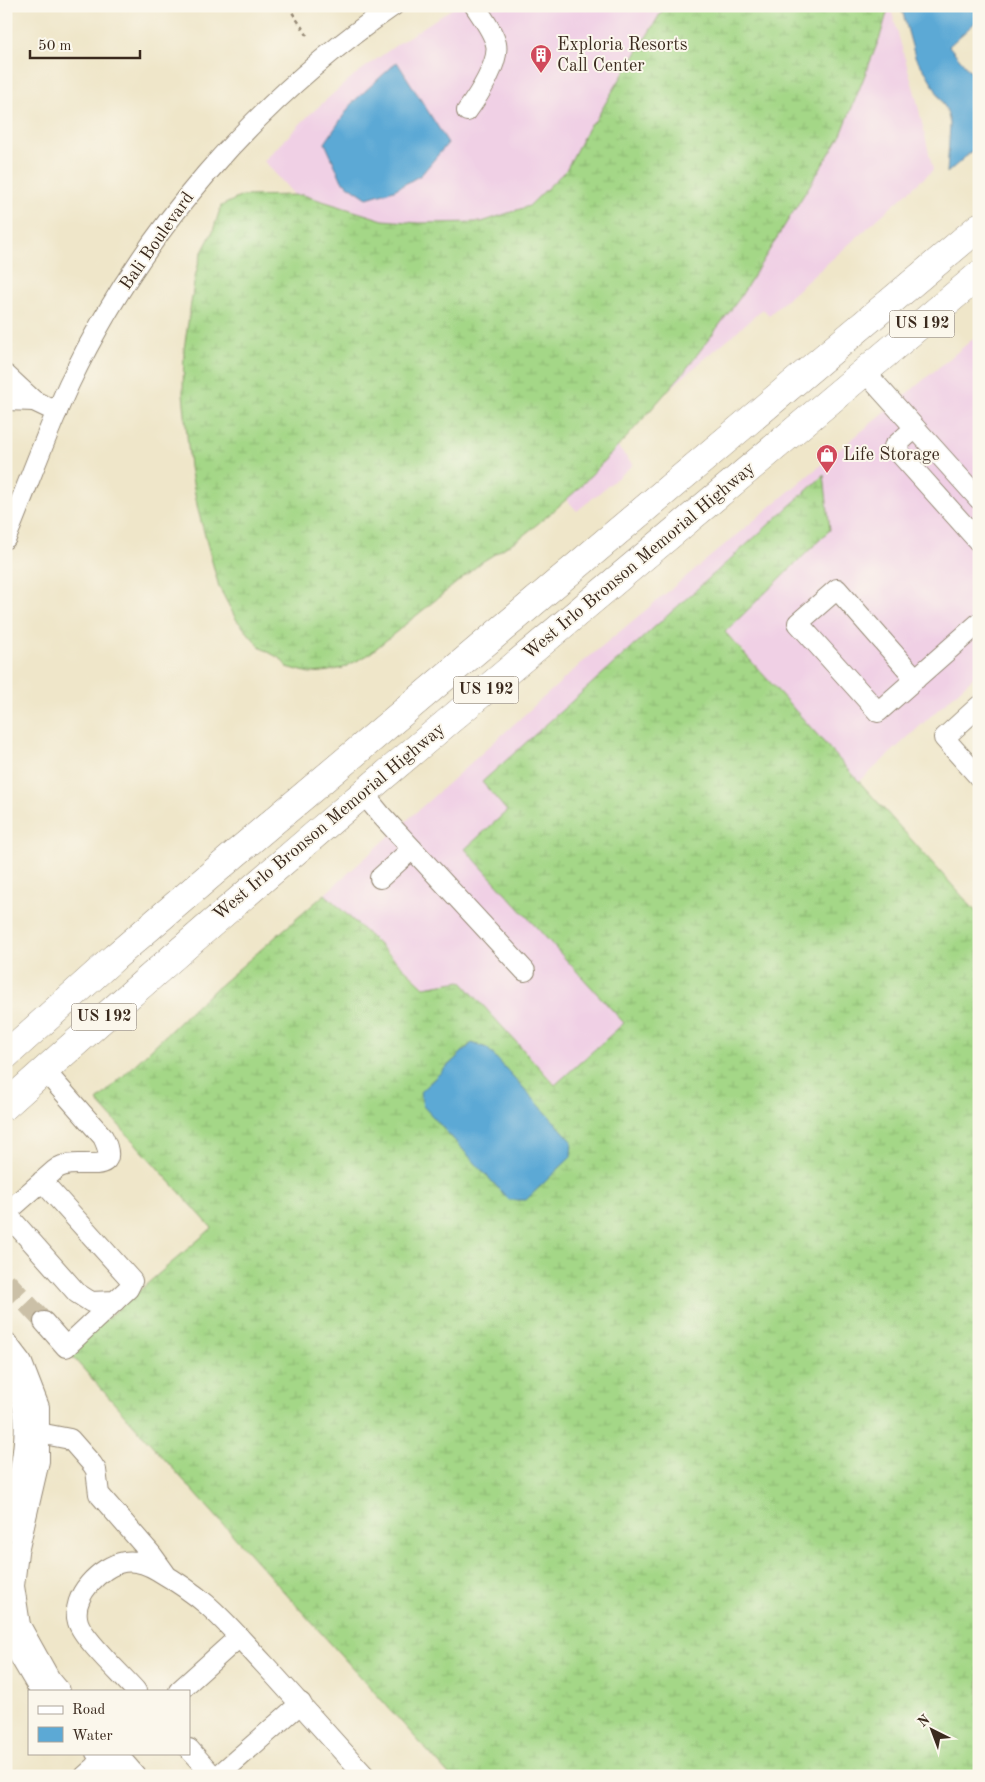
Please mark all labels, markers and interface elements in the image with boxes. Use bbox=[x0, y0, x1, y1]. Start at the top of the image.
scale bar bbox=[30, 28, 140, 60]
place label: Exploria Resorts Call Center bbox=[557, 36, 688, 75]
text: 50 m bbox=[38, 39, 72, 54]
building icon: Exploria Resorts Call Center bbox=[529, 43, 553, 74]
street label: Bali Boulevard bbox=[117, 189, 197, 293]
road number: US 192 bbox=[890, 310, 954, 338]
shop icon: Life Storage bbox=[815, 443, 839, 474]
place label: Life Storage bbox=[843, 446, 940, 464]
street label: West Irlo Bronson Memorial Highway bbox=[520, 459, 758, 663]
road number: US 192 bbox=[454, 676, 518, 704]
street label: West Irlo Bronson Memorial Highway bbox=[210, 720, 448, 924]
road number: US 192 bbox=[72, 1004, 136, 1030]
legend bbox=[28, 1690, 190, 1754]
text: Road bbox=[72, 1703, 106, 1718]
north arrow bbox=[908, 1704, 958, 1754]
text: N bbox=[915, 1712, 933, 1730]
text: Water bbox=[72, 1729, 113, 1744]

